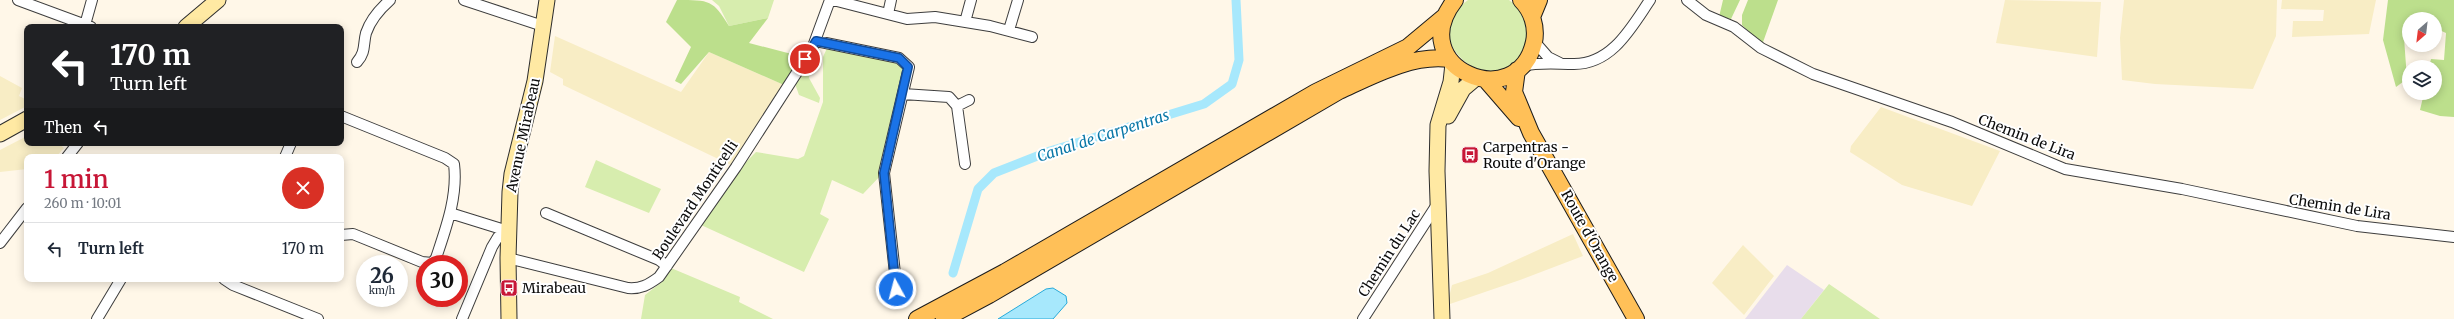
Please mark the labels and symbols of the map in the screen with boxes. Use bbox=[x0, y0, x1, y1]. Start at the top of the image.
north arrow bbox=[2402, 12, 2442, 52]
pin bbox=[788, 42, 822, 76]
street label: Avenue Mirabeau bbox=[502, 76, 544, 195]
water label: Canal de Carpentras bbox=[1034, 105, 1171, 166]
street label: Chemin de Lira bbox=[1976, 110, 2079, 164]
street label: Boulevard Monticelli bbox=[648, 137, 742, 263]
place label: Carpentras - Route d'Orange bbox=[1483, 138, 1585, 172]
bus stop icon: Carpentras - Route d'Orange bbox=[1460, 145, 1480, 165]
street label: Route d'Orange bbox=[1557, 187, 1623, 285]
street label: Chemin de Lira bbox=[2288, 190, 2393, 224]
street label: Chemin du Lac bbox=[1354, 206, 1424, 300]
speed limit sign: 30 bbox=[416, 255, 468, 307]
position arrow bbox=[875, 268, 917, 310]
bus stop icon: Mirabeau bbox=[499, 278, 519, 298]
place label: Mirabeau bbox=[522, 279, 586, 297]

